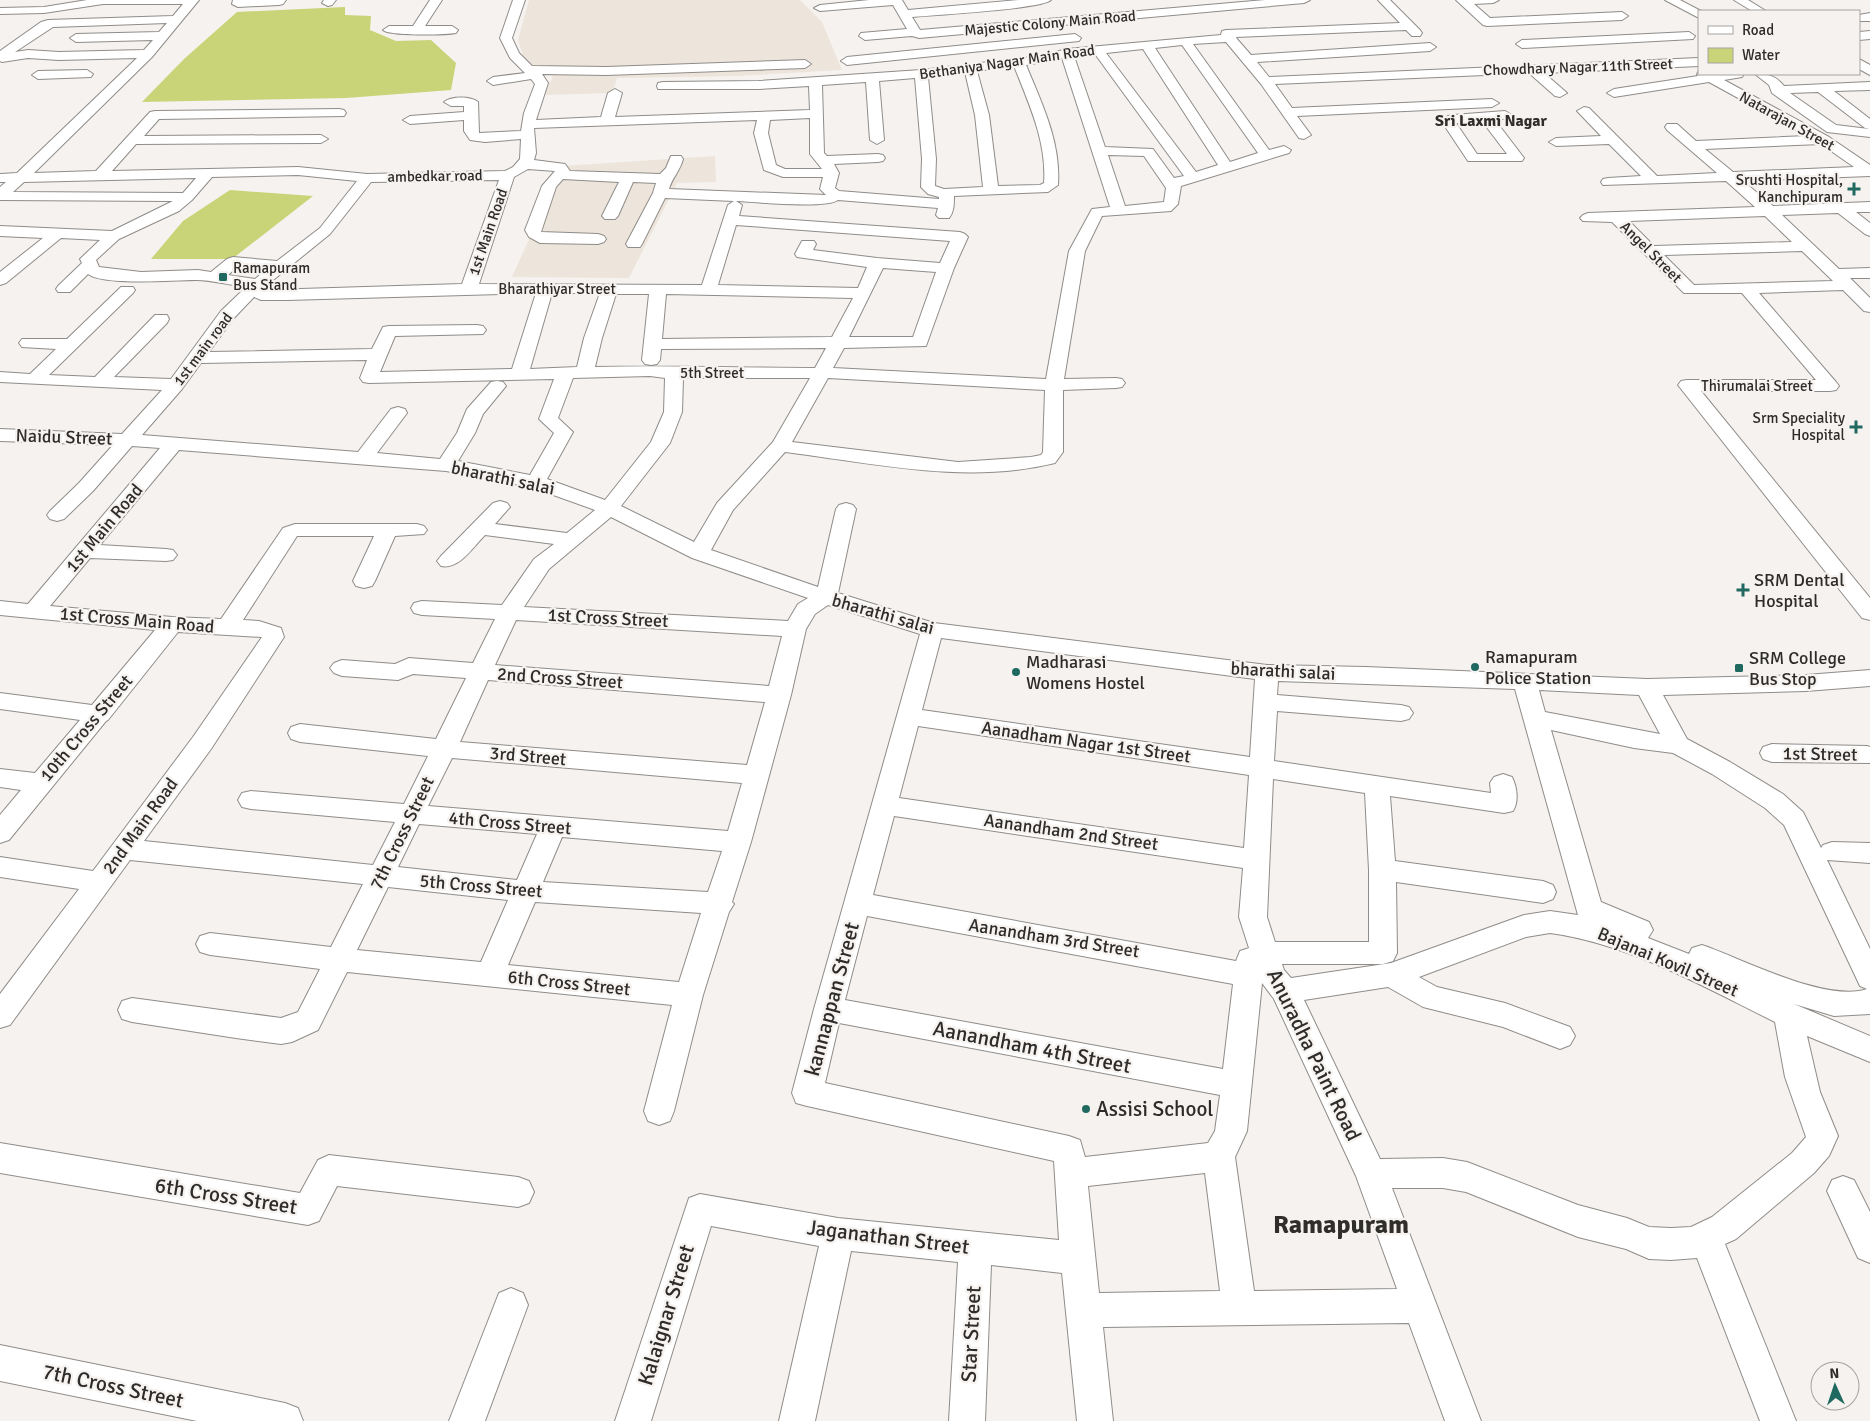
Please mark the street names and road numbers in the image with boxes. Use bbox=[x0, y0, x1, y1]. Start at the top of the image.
street label: Majestic Colony Main Road bbox=[963, 7, 1137, 39]
street label: Bethaniya Nagar Main Road bbox=[918, 41, 1096, 83]
street label: Chowdhary Nagar 11th Street bbox=[1483, 55, 1673, 79]
street label: Natarajan Street bbox=[1736, 87, 1838, 155]
street label: ambedkar road bbox=[387, 166, 483, 186]
street label: 1st Main Road bbox=[465, 186, 511, 278]
street label: Angel Street bbox=[1617, 218, 1685, 286]
street label: Bharathiyar Street bbox=[498, 280, 616, 298]
street label: 1st main road bbox=[170, 309, 236, 389]
street label: 5th Street bbox=[680, 364, 744, 382]
street label: Thirumalai Street bbox=[1701, 377, 1813, 395]
street label: Naidu Street bbox=[15, 424, 113, 450]
street label: bharathi salai bbox=[449, 456, 557, 500]
street label: 1st Main Road bbox=[61, 479, 147, 577]
street label: bharathi salai bbox=[829, 589, 937, 639]
street label: 1st Cross Main Road bbox=[59, 602, 215, 638]
street label: 1st Cross Street bbox=[547, 604, 669, 632]
street label: bharathi salai bbox=[1230, 657, 1336, 685]
street label: 2nd Cross Street bbox=[496, 663, 624, 693]
street label: 10th Cross Street bbox=[35, 670, 137, 786]
street label: Aanadham Nagar 1st Street bbox=[980, 716, 1192, 768]
street label: 3rd Street bbox=[489, 742, 567, 770]
street label: 1st Street bbox=[1782, 742, 1858, 766]
street label: 2nd Main Road bbox=[98, 773, 182, 879]
street label: 7th Cross Street bbox=[365, 773, 439, 893]
street label: 4th Cross Street bbox=[448, 807, 572, 839]
street label: Aanandham 2nd Street bbox=[983, 809, 1159, 855]
street label: 5th Cross Street bbox=[419, 870, 543, 902]
street label: Aanandham 3rd Street bbox=[967, 914, 1141, 962]
street label: kannappan Street bbox=[799, 919, 865, 1079]
street label: Bajanai Kovil Street bbox=[1594, 922, 1742, 1002]
street label: Anuradha Paint Road bbox=[1261, 965, 1367, 1145]
street label: 6th Cross Street bbox=[507, 966, 631, 1000]
street label: Aanandham 4th Street bbox=[931, 1015, 1133, 1079]
street label: 6th Cross Street bbox=[153, 1172, 299, 1220]
street label: Jaganathan Street bbox=[805, 1214, 971, 1260]
street label: Kalaignar Street bbox=[632, 1241, 700, 1389]
street label: Star Street bbox=[955, 1285, 987, 1383]
street label: 7th Cross Street bbox=[40, 1358, 186, 1414]

